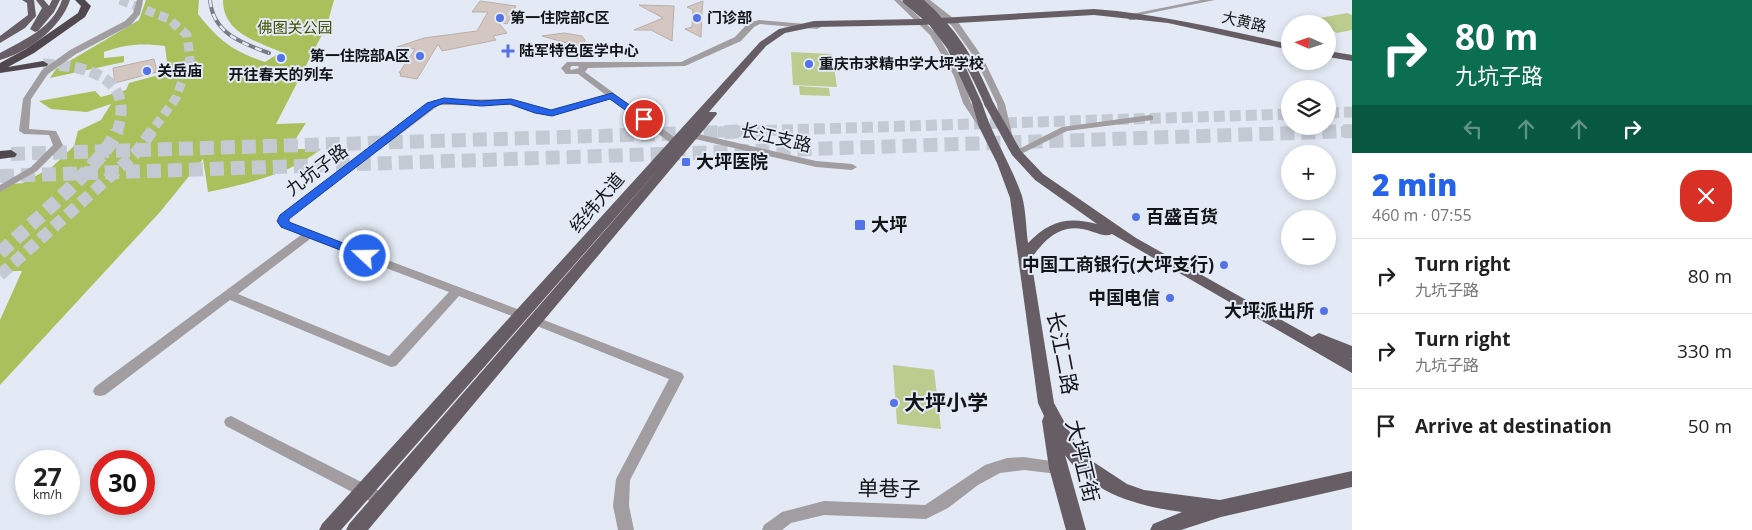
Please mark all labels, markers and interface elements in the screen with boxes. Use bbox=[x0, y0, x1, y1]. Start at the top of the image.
street label: 大黄路 bbox=[1220, 6, 1268, 36]
place label: 第一住院部C区 bbox=[510, 7, 610, 27]
place label: 门诊部 bbox=[707, 7, 752, 27]
marker: 第一住院部C区 bbox=[494, 12, 506, 24]
marker: 门诊部 bbox=[691, 12, 703, 24]
text: 80 m bbox=[1455, 13, 1538, 60]
north arrow bbox=[1281, 15, 1336, 70]
map controls bbox=[1281, 15, 1336, 265]
park label: 佛图关公园 bbox=[257, 17, 333, 37]
icon: right bbox=[1372, 20, 1437, 85]
place label: 陆军特色医学中心 bbox=[519, 40, 639, 60]
marker: 陆军特色医学中心 bbox=[501, 44, 515, 58]
place label: 第一住院部A区 bbox=[310, 45, 410, 65]
marker: 第一住院部A区 bbox=[414, 50, 426, 62]
marker: 开往春天的列车 bbox=[275, 52, 287, 64]
place label: 重庆市求精中学大坪学校 bbox=[819, 53, 984, 73]
marker: 重庆市求精中学大坪学校 bbox=[803, 58, 815, 70]
place label: 关岳庙 bbox=[157, 60, 202, 80]
text: 九坑子路 bbox=[1455, 60, 1543, 90]
place label: 开往春天的列车 bbox=[228, 64, 334, 84]
marker: 关岳庙 bbox=[141, 65, 153, 77]
button: layers bbox=[1281, 80, 1336, 135]
pin bbox=[623, 98, 665, 140]
icon: arrive bbox=[630, 105, 658, 133]
icon: left bbox=[1459, 115, 1487, 143]
icon: ahead bbox=[1512, 115, 1540, 143]
icon: ahead bbox=[1565, 115, 1593, 143]
icon: right bbox=[1618, 115, 1646, 143]
street label: 长江支路 bbox=[738, 117, 814, 157]
street label: 九坑子路 bbox=[280, 138, 352, 200]
button: + bbox=[1281, 145, 1336, 200]
place label: 大坪医院 bbox=[696, 149, 768, 173]
marker: 大坪医院 bbox=[680, 156, 692, 168]
text: 2 min bbox=[1372, 164, 1457, 205]
street label: 经纬大道 bbox=[564, 167, 629, 237]
button: close bbox=[1680, 170, 1732, 222]
place label: 百盛百货 bbox=[1146, 204, 1218, 228]
text: 460 m · 07:55 bbox=[1372, 204, 1472, 226]
button: − bbox=[1281, 210, 1336, 265]
marker: 百盛百货 bbox=[1130, 211, 1142, 223]
place label: 大坪 bbox=[871, 212, 907, 236]
marker: 大坪 bbox=[853, 218, 867, 232]
position arrow bbox=[338, 229, 390, 281]
text: Turn right bbox=[1415, 251, 1510, 277]
place label: 中国工商银行(大坪支行) bbox=[1022, 252, 1214, 276]
marker: 中国工商银行(大坪支行) bbox=[1218, 259, 1230, 271]
icon: right bbox=[1372, 262, 1400, 290]
text: 80 m bbox=[1688, 263, 1732, 289]
text: 九坑子路 bbox=[1415, 279, 1479, 301]
place label: 中国电信 bbox=[1088, 285, 1160, 309]
marker: 中国电信 bbox=[1164, 292, 1176, 304]
place label: 大坪派出所 bbox=[1224, 298, 1314, 322]
marker: 大坪派出所 bbox=[1318, 305, 1330, 317]
street label: 长江二路 bbox=[1041, 309, 1085, 397]
text: Turn right bbox=[1415, 326, 1510, 352]
icon: right bbox=[1372, 337, 1400, 365]
text: 330 m bbox=[1677, 338, 1732, 364]
text: 九坑子路 bbox=[1415, 354, 1479, 376]
place label: 大坪小学 bbox=[904, 388, 988, 416]
marker: 大坪小学 bbox=[888, 397, 900, 409]
icon: arrive bbox=[1372, 412, 1400, 440]
text: Arrive at destination bbox=[1415, 413, 1612, 439]
text: 50 m bbox=[1688, 413, 1732, 439]
street label: 大坪正街 bbox=[1060, 417, 1106, 505]
speed limit sign: 30 bbox=[90, 450, 155, 515]
text: 27 bbox=[33, 459, 62, 493]
street label: 单巷子 bbox=[857, 473, 921, 503]
text: km/h bbox=[33, 486, 62, 503]

